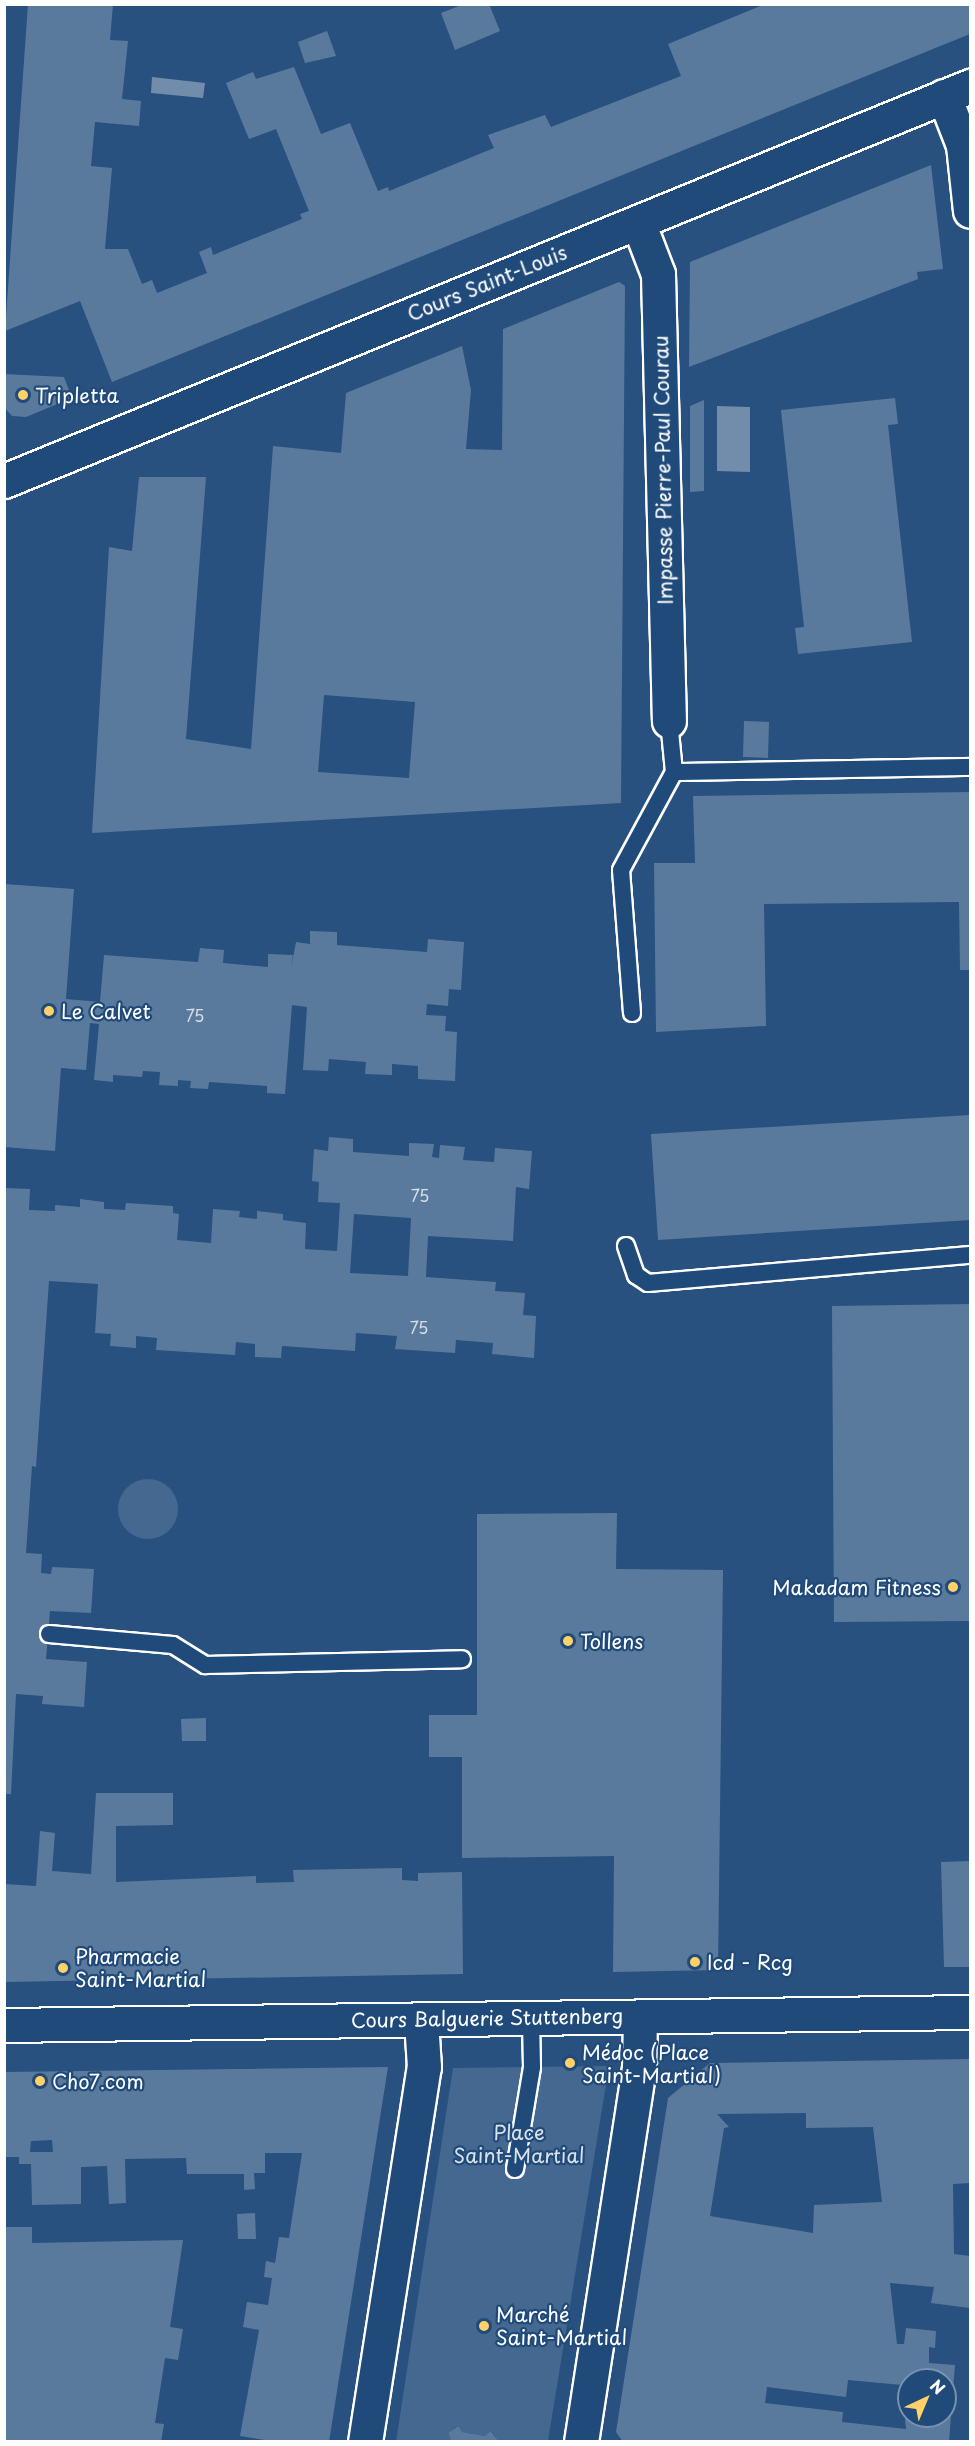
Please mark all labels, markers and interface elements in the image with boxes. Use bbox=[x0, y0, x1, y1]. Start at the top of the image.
street label: Cours Saint-Louis bbox=[404, 240, 570, 326]
street label: Impasse Pierre-Paul Courau bbox=[649, 335, 677, 605]
place label: Tripletta bbox=[35, 383, 119, 407]
marker: Tripletta bbox=[16, 388, 30, 402]
place label: Le Calvet bbox=[61, 999, 151, 1023]
marker: Le Calvet bbox=[42, 1004, 56, 1018]
house number: 75 bbox=[186, 1005, 204, 1025]
house number: 75 bbox=[411, 1185, 429, 1205]
house number: 75 bbox=[410, 1317, 428, 1337]
place label: Makadam Fitness bbox=[773, 1575, 941, 1599]
marker: Makadam Fitness bbox=[946, 1580, 960, 1594]
place label: Tollens bbox=[580, 1629, 643, 1653]
marker: Tollens bbox=[561, 1634, 575, 1648]
place label: Pharmacie Saint-Martial bbox=[75, 1944, 206, 1991]
place label: Icd - Rcg bbox=[707, 1950, 794, 1974]
marker: Icd - Rcg bbox=[688, 1955, 702, 1969]
marker: Pharmacie Saint-Martial bbox=[56, 1961, 70, 1975]
street label: Cours Balguerie Stuttenberg bbox=[350, 2004, 624, 2032]
place label: Médoc (Place Saint-Martial) bbox=[582, 2040, 721, 2087]
marker: Médoc (Place Saint-Martial) bbox=[563, 2056, 577, 2070]
place label: Cho7.com bbox=[52, 2069, 144, 2093]
marker: Cho7.com bbox=[33, 2074, 47, 2088]
park label: Place Saint-Martial bbox=[453, 2120, 585, 2167]
place label: Marché Saint-Martial bbox=[496, 2302, 627, 2349]
marker: Marché Saint-Martial bbox=[477, 2319, 491, 2333]
north arrow bbox=[897, 2368, 957, 2428]
text: N bbox=[925, 2373, 951, 2400]

